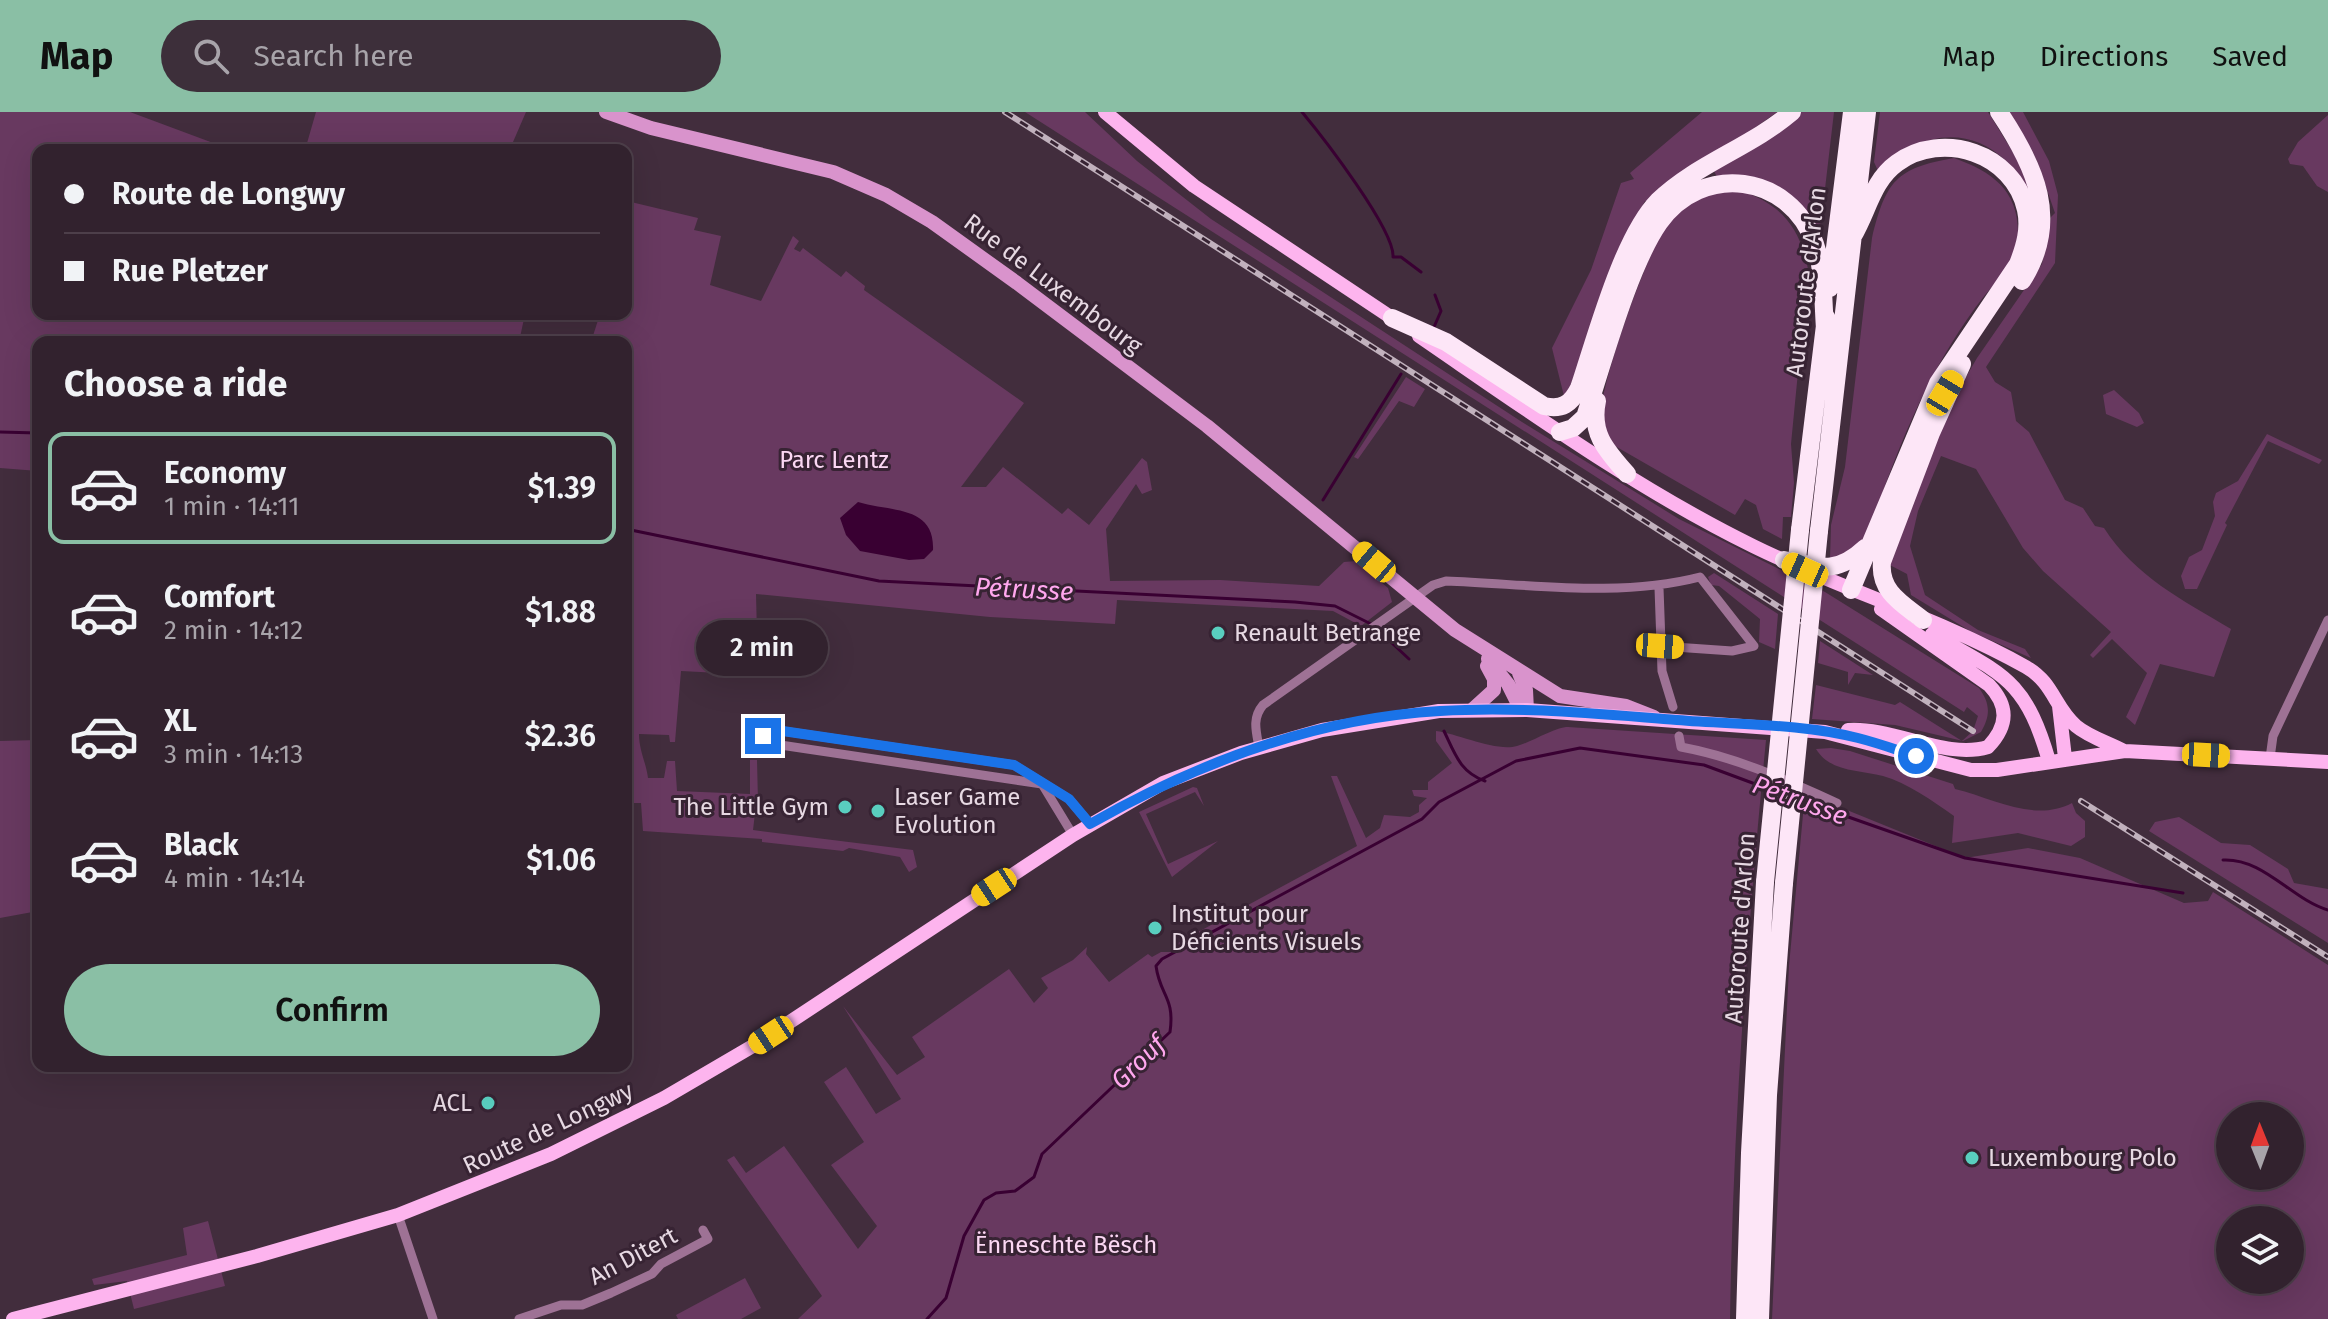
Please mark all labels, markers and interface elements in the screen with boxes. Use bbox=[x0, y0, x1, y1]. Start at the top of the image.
search box bbox=[161, 20, 721, 92]
text: Map bbox=[40, 33, 113, 79]
icon: search bbox=[189, 34, 233, 78]
text: Search here bbox=[253, 38, 414, 74]
text: Map bbox=[1942, 40, 1996, 73]
text: Directions bbox=[2040, 40, 2168, 73]
text: Saved bbox=[2212, 40, 2288, 73]
text: Route de Longwy bbox=[112, 176, 345, 212]
street label: Autoroute d'Arlon bbox=[1780, 185, 1832, 379]
street label: Rue de Luxembourg bbox=[958, 208, 1148, 360]
text: Rue Pletzer bbox=[112, 253, 268, 289]
text: Choose a ride bbox=[64, 362, 287, 406]
car bbox=[1922, 366, 1968, 420]
park label: Parc Lentz bbox=[779, 446, 889, 474]
icon: car bbox=[68, 452, 140, 524]
text: Economy bbox=[164, 455, 286, 491]
text: $1.39 bbox=[528, 470, 596, 506]
text: 1 min · 14:11 bbox=[164, 491, 299, 522]
car bbox=[1348, 537, 1400, 587]
car bbox=[1778, 549, 1832, 591]
water label: Pétrusse bbox=[974, 571, 1074, 608]
icon: car bbox=[68, 576, 140, 648]
text: Comfort bbox=[164, 579, 275, 615]
text: $1.88 bbox=[525, 594, 596, 630]
text: 2 min · 14:12 bbox=[164, 615, 303, 646]
place label: Renault Betrange bbox=[1234, 619, 1421, 647]
callout: 2 min bbox=[697, 620, 829, 676]
marker: Renault Betrange bbox=[1209, 624, 1227, 642]
text: 2 min bbox=[730, 632, 794, 663]
car bbox=[1635, 632, 1685, 660]
icon: car bbox=[68, 700, 140, 772]
text: XL bbox=[164, 703, 197, 739]
text: $2.36 bbox=[525, 718, 596, 754]
route end bbox=[745, 718, 781, 754]
route start bbox=[1898, 738, 1934, 774]
text: 3 min · 14:13 bbox=[164, 739, 303, 770]
car bbox=[2181, 742, 2231, 768]
water label: Pétrusse bbox=[1748, 769, 1852, 832]
place label: Laser Game Evolution bbox=[894, 783, 1020, 839]
place label: The Little Gym bbox=[673, 793, 829, 821]
marker: The Little Gym bbox=[836, 798, 854, 816]
marker: Laser Game Evolution bbox=[869, 802, 887, 820]
icon: car bbox=[68, 824, 140, 896]
text: Black bbox=[164, 827, 239, 863]
street label: Autoroute d'Arlon bbox=[1719, 832, 1761, 1024]
text: $1.06 bbox=[526, 842, 596, 878]
text: 4 min · 14:14 bbox=[164, 863, 305, 894]
car bbox=[967, 864, 1021, 910]
place label: Institut pour Déficients Visuels bbox=[1171, 900, 1362, 956]
marker: Institut pour Déficients Visuels bbox=[1146, 919, 1164, 937]
button: Confirm bbox=[64, 964, 600, 1056]
car bbox=[744, 1012, 798, 1058]
water label: Grouf bbox=[1105, 1027, 1175, 1096]
street label: Route de Longwy bbox=[458, 1076, 638, 1180]
place label: ACL bbox=[433, 1089, 472, 1117]
marker: ACL bbox=[479, 1094, 497, 1112]
north arrow bbox=[2216, 1102, 2304, 1190]
map controls bbox=[2216, 1102, 2304, 1294]
place label: Luxembourg Polo bbox=[1988, 1144, 2177, 1172]
marker: Luxembourg Polo bbox=[1963, 1149, 1981, 1167]
button: layers bbox=[2216, 1206, 2304, 1294]
street label: An Ditert bbox=[584, 1221, 682, 1291]
park label: Ënneschte Bësch bbox=[975, 1231, 1157, 1259]

